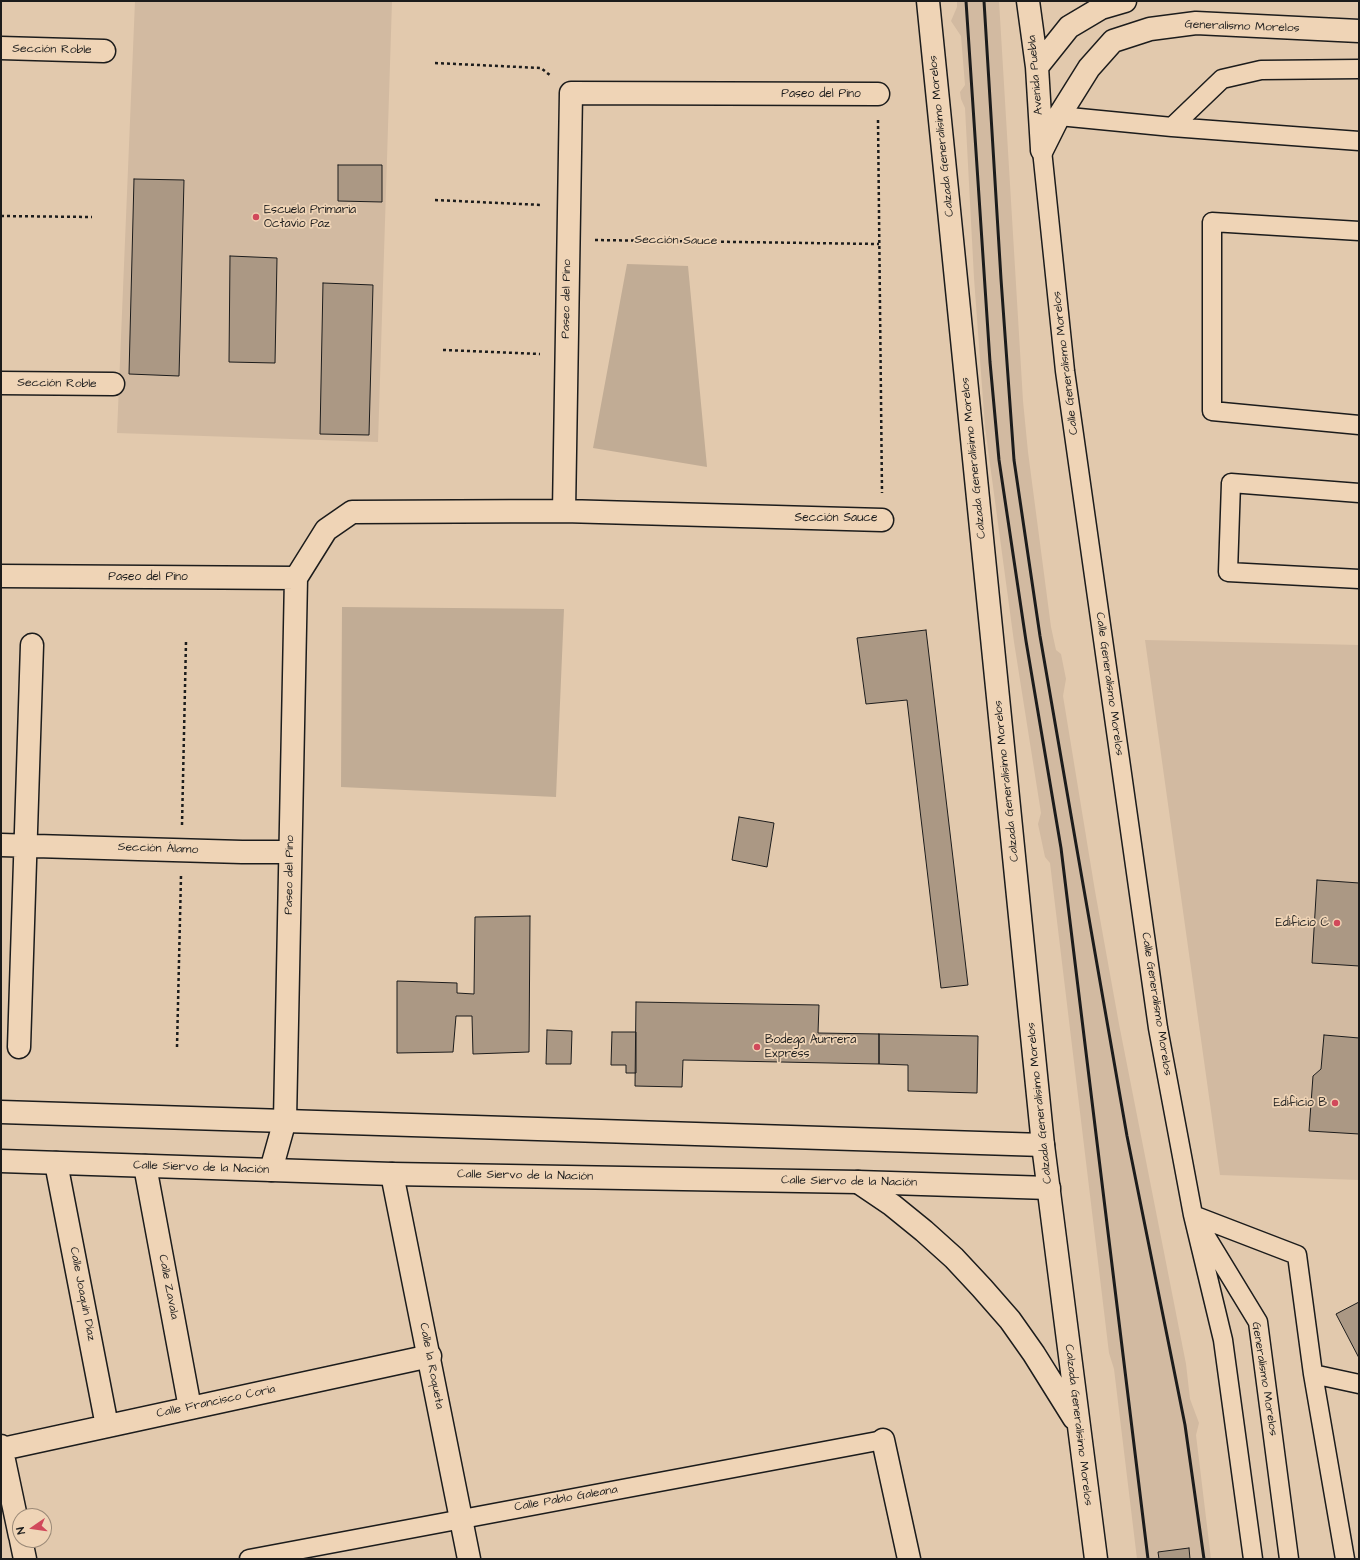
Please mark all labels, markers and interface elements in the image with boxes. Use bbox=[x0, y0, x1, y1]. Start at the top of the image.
street label: Generalismo Morelos bbox=[1184, 18, 1300, 36]
street label: Avenida Puebla bbox=[1025, 34, 1047, 116]
street label: Sección Roble bbox=[12, 42, 92, 58]
street label: Calzada Generalísimo Morelos bbox=[926, 54, 958, 218]
street label: Paseo del Pino bbox=[781, 87, 861, 101]
place label: Escuela Primaria Octavio Paz bbox=[264, 203, 356, 231]
marker: Escuela Primaria Octavio Paz bbox=[251, 212, 261, 222]
street label: Sección Sauce bbox=[635, 233, 717, 249]
street label: Paseo del Pino bbox=[559, 259, 575, 339]
street label: Calle Generalismo Morelos bbox=[1050, 290, 1082, 436]
street label: Sección Roble bbox=[17, 376, 97, 392]
street label: Calzada Generalísimo Morelos bbox=[958, 376, 990, 540]
street label: Sección Sauce bbox=[795, 511, 877, 525]
street label: Paseo del Pino bbox=[108, 570, 188, 584]
street label: Calle Generalismo Morelos bbox=[1092, 611, 1126, 757]
street label: Calzada Generalísimo Morelos bbox=[991, 699, 1023, 863]
street label: Paseo del Pino bbox=[282, 835, 298, 915]
street label: Sección Álamo bbox=[118, 840, 198, 858]
place label: Edificio C bbox=[1276, 916, 1329, 930]
marker: Edificio C bbox=[1332, 918, 1342, 928]
street label: Calle Generalismo Morelos bbox=[1138, 931, 1174, 1077]
street label: Calzada Generalísimo Morelos bbox=[1024, 1021, 1056, 1185]
place label: Bodega Aurrera Express bbox=[765, 1033, 856, 1061]
marker: Bodega Aurrera Express bbox=[752, 1042, 762, 1052]
place label: Edificio B bbox=[1273, 1096, 1327, 1110]
marker: Edificio B bbox=[1330, 1098, 1340, 1108]
street label: Calle Siervo de la Nación bbox=[133, 1158, 269, 1178]
street label: Calle Siervo de la Nación bbox=[457, 1168, 593, 1184]
street label: Calle Siervo de la Nación bbox=[781, 1174, 917, 1190]
street label: Calle Joaquín Díaz bbox=[66, 1246, 98, 1342]
street label: Calle Zavala bbox=[155, 1253, 181, 1321]
street label: Generalismo Morelos bbox=[1248, 1321, 1280, 1437]
street label: Calle la Roqueta bbox=[416, 1322, 446, 1410]
street label: Calzada Generalísimo Morelos bbox=[1061, 1343, 1095, 1507]
street label: Calle Francisco Coria bbox=[155, 1382, 277, 1422]
street label: Calle Pablo Galeana bbox=[513, 1483, 619, 1515]
north arrow bbox=[12, 1508, 52, 1548]
text: N bbox=[13, 1526, 29, 1536]

